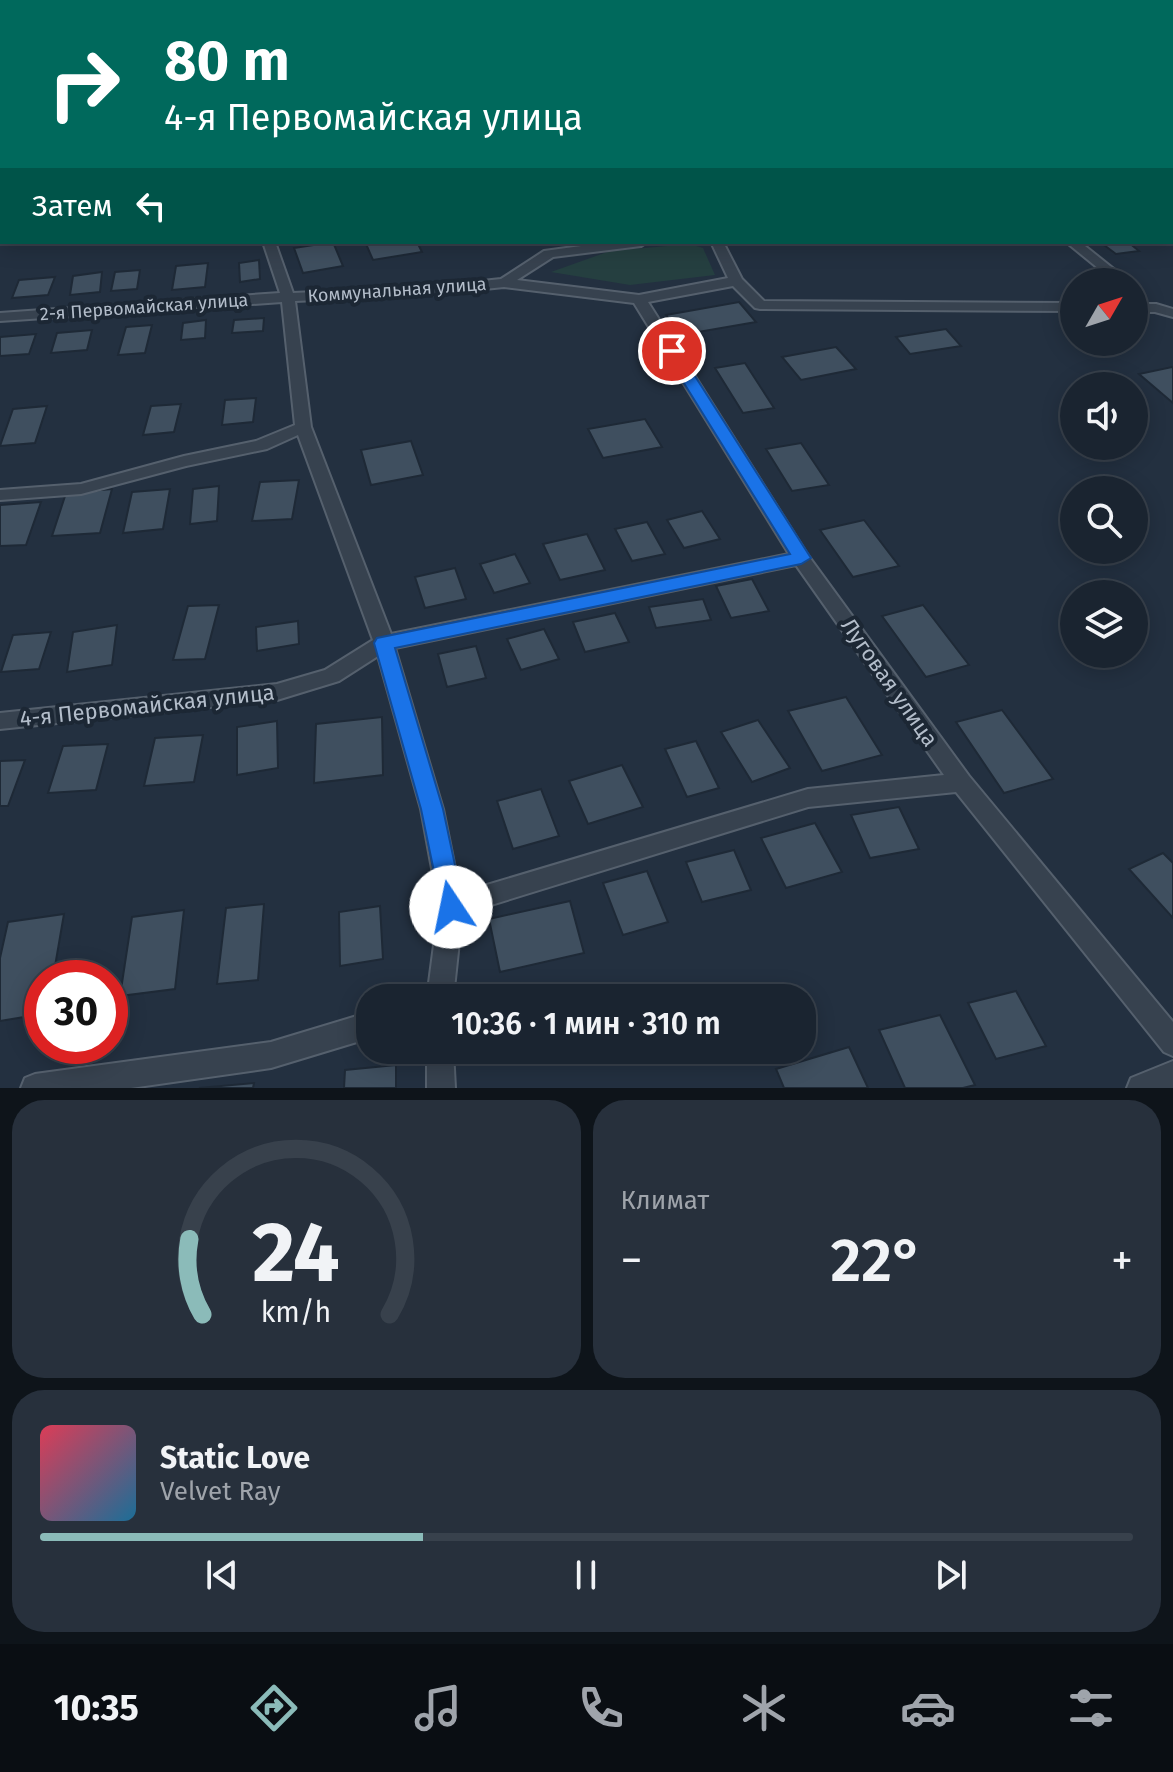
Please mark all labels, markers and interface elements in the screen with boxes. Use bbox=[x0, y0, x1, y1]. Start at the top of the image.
text: 80 m bbox=[164, 28, 290, 95]
icon: right bbox=[32, 32, 136, 136]
text: 4-я Первомайская улица bbox=[164, 96, 583, 140]
icon: left bbox=[129, 184, 173, 228]
text: Затем bbox=[32, 188, 113, 224]
north arrow bbox=[1060, 268, 1148, 356]
map controls bbox=[1060, 268, 1148, 668]
street label: Коммунальная улица bbox=[307, 273, 487, 307]
street label: 2-я Первомайская улица bbox=[39, 289, 249, 325]
pin bbox=[638, 317, 706, 385]
icon: arrive bbox=[650, 329, 694, 373]
button: sound bbox=[1060, 372, 1148, 460]
button: search bbox=[1060, 476, 1148, 564]
button: layers bbox=[1060, 580, 1148, 668]
street label: Луговая улица bbox=[835, 613, 944, 752]
street label: 4-я Первомайская улица bbox=[18, 679, 276, 732]
position arrow bbox=[409, 865, 493, 949]
speed limit sign: 30 bbox=[24, 960, 128, 1064]
text: 10:36 · 1 мин · 310 m bbox=[451, 1006, 721, 1042]
text: Климат bbox=[621, 1185, 709, 1216]
text: 24 bbox=[252, 1203, 340, 1303]
text: 22° bbox=[830, 1225, 923, 1297]
text: − bbox=[621, 1234, 643, 1287]
text: + bbox=[1111, 1234, 1133, 1287]
text: km/h bbox=[261, 1295, 332, 1330]
text: Static Love bbox=[160, 1440, 310, 1476]
text: Velvet Ray bbox=[160, 1476, 280, 1507]
icon: previous bbox=[200, 1553, 244, 1597]
icon: pause bbox=[564, 1553, 608, 1597]
icon: next bbox=[929, 1553, 973, 1597]
icon: directions bbox=[246, 1680, 302, 1736]
icon: music bbox=[410, 1680, 466, 1736]
icon: phone bbox=[573, 1680, 629, 1736]
icon: climate bbox=[736, 1680, 792, 1736]
icon: car bbox=[900, 1680, 956, 1736]
icon: filters bbox=[1063, 1680, 1119, 1736]
text: 10:35 bbox=[54, 1686, 139, 1730]

